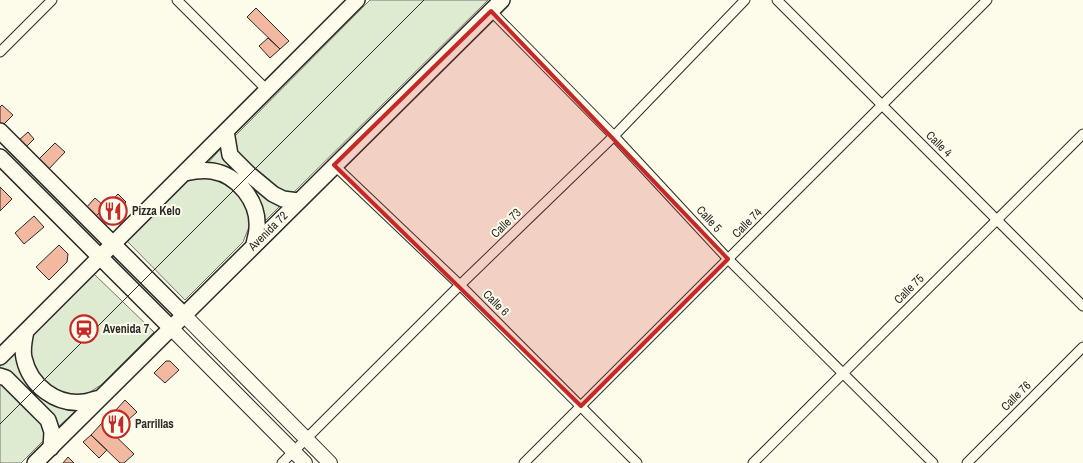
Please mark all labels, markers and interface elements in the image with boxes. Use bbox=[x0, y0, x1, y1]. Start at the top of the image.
street label: Calle 4 bbox=[923, 128, 956, 161]
restaurant icon: Pizza Kelo bbox=[98, 196, 128, 226]
street label: Calle 5 bbox=[693, 202, 726, 236]
place label: Pizza Kelo bbox=[132, 203, 181, 219]
street label: Calle 74 bbox=[729, 204, 766, 241]
street label: Calle 73 bbox=[487, 205, 525, 241]
street label: Avenida 72 bbox=[244, 208, 291, 255]
street label: Calle 75 bbox=[891, 270, 928, 307]
street label: Calle 6 bbox=[480, 287, 512, 319]
station icon: Avenida 7 bbox=[69, 314, 99, 344]
place label: Avenida 7 bbox=[103, 321, 150, 337]
street label: Calle 76 bbox=[998, 378, 1034, 414]
restaurant icon: Parrillas bbox=[101, 409, 131, 439]
place label: Parrillas bbox=[135, 416, 174, 432]

